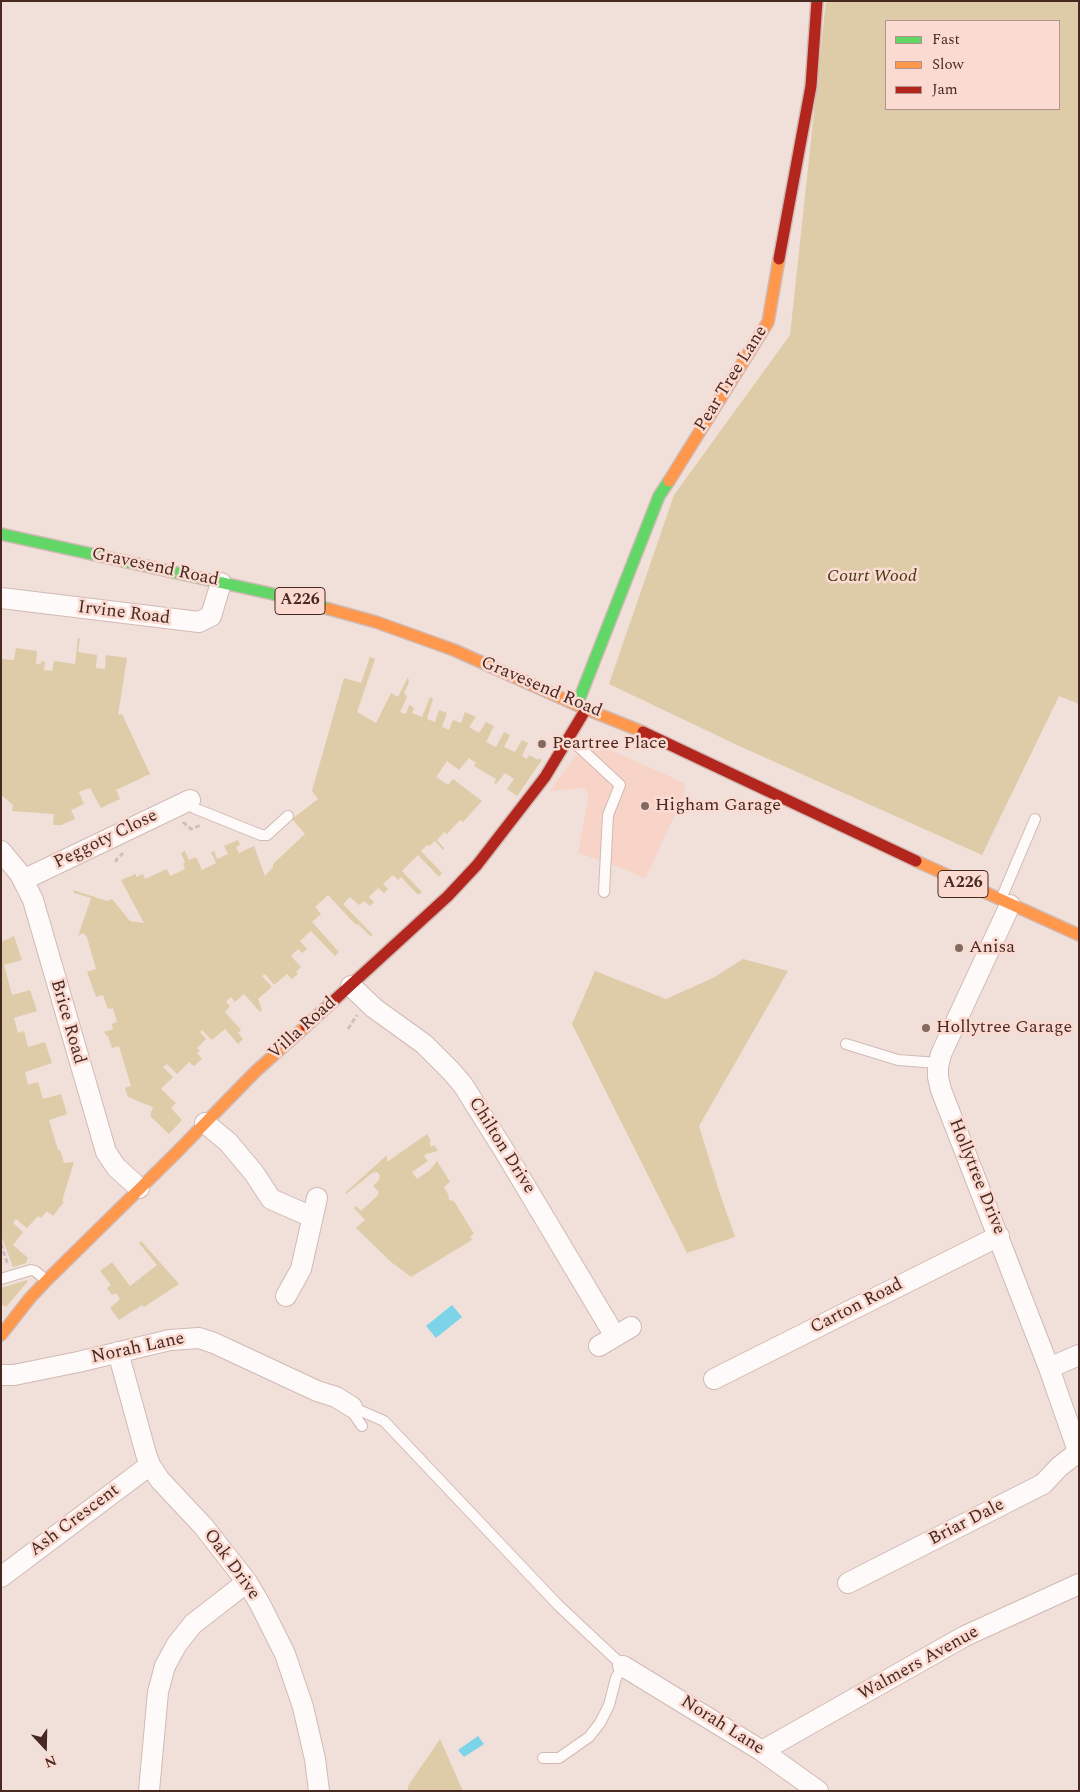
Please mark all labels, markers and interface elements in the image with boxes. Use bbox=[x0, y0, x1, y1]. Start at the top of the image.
legend bbox=[885, 20, 1060, 110]
text: Fast bbox=[932, 28, 960, 51]
text: Slow bbox=[932, 53, 964, 76]
text: Jam bbox=[932, 78, 958, 101]
street label: Pear Tree Lane bbox=[691, 322, 773, 436]
street label: Gravesend Road bbox=[89, 544, 221, 592]
park label: Court Wood bbox=[827, 566, 917, 588]
road number: A226 bbox=[275, 588, 325, 614]
street label: Irvine Road bbox=[77, 598, 171, 630]
street label: Gravesend Road bbox=[477, 653, 605, 723]
place label: Peartree Place bbox=[552, 733, 666, 755]
marker: Peartree Place bbox=[536, 738, 548, 750]
place label: Higham Garage bbox=[655, 795, 781, 817]
marker: Higham Garage bbox=[639, 800, 651, 812]
street label: Peggoty Close bbox=[51, 806, 161, 874]
road number: A226 bbox=[938, 871, 988, 898]
place label: Anisa bbox=[969, 937, 1015, 959]
marker: Anisa bbox=[953, 942, 965, 954]
street label: Brice Road bbox=[45, 977, 89, 1067]
street label: Villa Road bbox=[265, 993, 341, 1065]
place label: Hollytree Garage bbox=[936, 1017, 1072, 1039]
marker: Hollytree Garage bbox=[920, 1022, 932, 1034]
street label: Chilton Drive bbox=[463, 1094, 539, 1198]
street label: Hollytree Drive bbox=[943, 1116, 1009, 1238]
street label: Carton Road bbox=[807, 1275, 907, 1339]
street label: Norah Lane bbox=[90, 1329, 186, 1369]
street label: Ash Crescent bbox=[26, 1480, 124, 1562]
street label: Briar Dale bbox=[926, 1495, 1008, 1551]
street label: Oak Drive bbox=[198, 1526, 264, 1604]
street label: Walmers Avenue bbox=[855, 1622, 983, 1706]
street label: Norah Lane bbox=[676, 1692, 768, 1760]
north arrow bbox=[20, 1722, 70, 1772]
text: N bbox=[41, 1750, 60, 1773]

